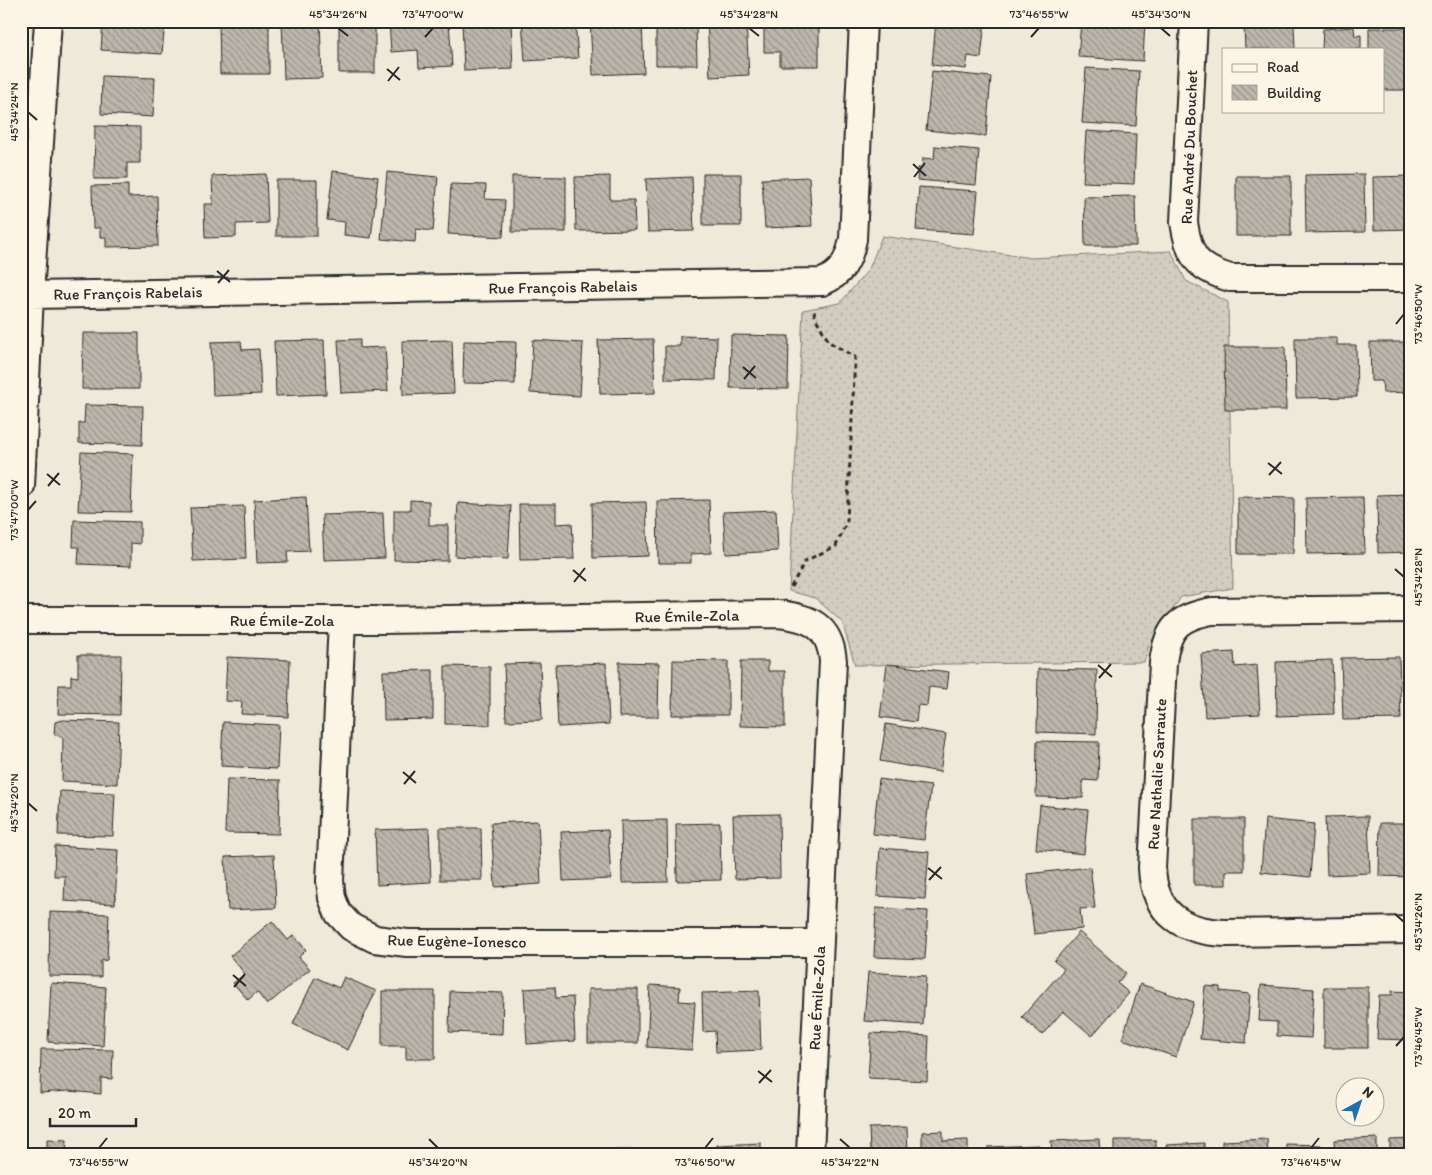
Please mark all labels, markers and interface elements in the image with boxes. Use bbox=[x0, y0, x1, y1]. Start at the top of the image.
text: 45°34'26"N bbox=[309, 7, 367, 21]
text: 73°47'00"W bbox=[403, 7, 463, 21]
text: 45°34'28"N bbox=[720, 7, 778, 21]
text: 73°46'55"W bbox=[1009, 7, 1069, 21]
text: 45°34'30"N bbox=[1131, 7, 1191, 21]
legend bbox=[1222, 48, 1384, 112]
text: Road bbox=[1267, 58, 1300, 76]
street label: Rue André Du Bouchet bbox=[1177, 69, 1201, 225]
text: 45°34'24"N bbox=[7, 82, 21, 142]
text: Building bbox=[1267, 84, 1321, 102]
street label: Rue François Rabelais bbox=[488, 276, 638, 298]
street label: Rue François Rabelais bbox=[53, 282, 203, 304]
text: 73°46'50"W bbox=[1411, 284, 1425, 344]
text: 73°47'00"W bbox=[7, 480, 21, 540]
text: 45°34'28"N bbox=[1411, 548, 1425, 606]
street label: Rue Émile-Zola bbox=[634, 606, 740, 626]
street label: Rue Émile-Zola bbox=[230, 611, 335, 630]
street label: Rue Nathalie Sarraute bbox=[1144, 698, 1170, 850]
text: 45°34'20"N bbox=[7, 773, 21, 833]
text: 45°34'26"N bbox=[1411, 893, 1425, 951]
street label: Rue Eugène-Ionesco bbox=[387, 930, 527, 952]
street label: Rue Émile-Zola bbox=[805, 945, 829, 1051]
text: 73°46'45"W bbox=[1411, 1007, 1425, 1067]
north arrow bbox=[1334, 1078, 1384, 1128]
text: N bbox=[1359, 1083, 1377, 1102]
scale bar bbox=[50, 1095, 136, 1127]
text: 20 m bbox=[58, 1104, 92, 1122]
text: 73°46'55"W bbox=[69, 1155, 129, 1169]
text: 45°34'20"N bbox=[408, 1155, 468, 1169]
text: 73°46'50"W bbox=[675, 1155, 735, 1169]
text: 45°34'22"N bbox=[821, 1155, 879, 1169]
text: 73°46'45"W bbox=[1281, 1155, 1341, 1169]

